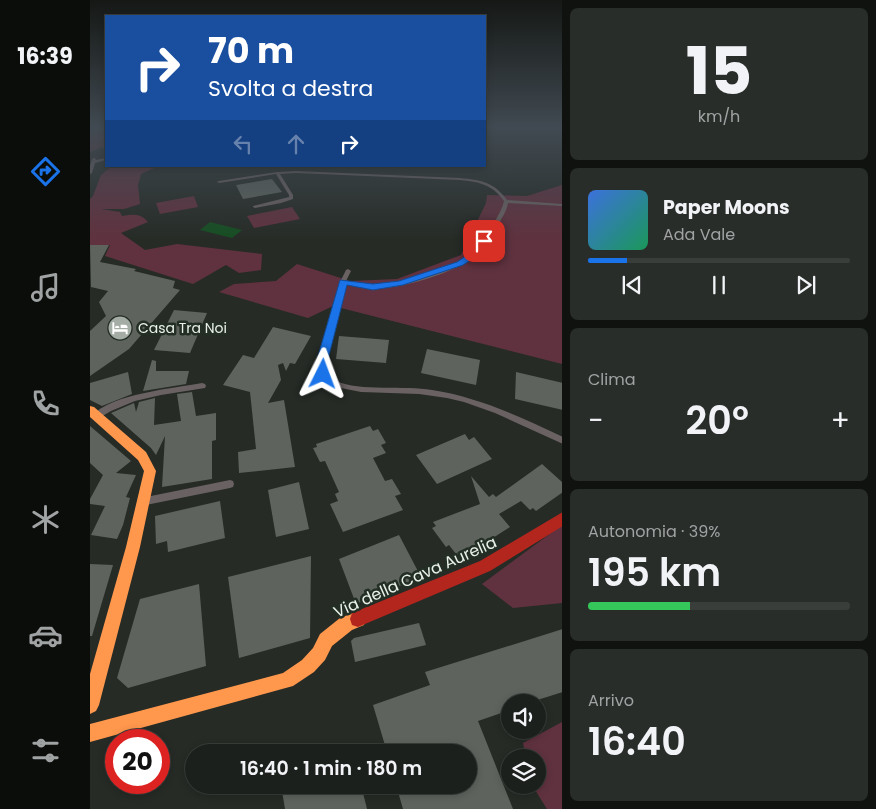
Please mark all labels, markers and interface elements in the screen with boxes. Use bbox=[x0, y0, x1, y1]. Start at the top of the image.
text: 70 m bbox=[208, 26, 294, 75]
text: 15 bbox=[686, 26, 752, 117]
icon: right bbox=[125, 35, 190, 100]
text: 16:39 bbox=[17, 41, 73, 72]
text: Svolta a destra bbox=[208, 73, 373, 104]
text: km/h bbox=[698, 105, 740, 128]
icon: left bbox=[229, 130, 257, 158]
icon: ahead bbox=[282, 130, 310, 158]
icon: right bbox=[335, 130, 363, 158]
icon: directions bbox=[28, 154, 63, 189]
text: Paper Moons bbox=[663, 194, 790, 221]
pin bbox=[463, 220, 505, 262]
text: Ada Vale bbox=[663, 223, 735, 246]
icon: arrive bbox=[470, 227, 498, 255]
icon: music bbox=[28, 270, 63, 305]
icon: previous bbox=[618, 271, 646, 299]
icon: pause bbox=[705, 271, 733, 299]
icon: next bbox=[792, 271, 820, 299]
hotel icon: Casa Tra Noi bbox=[107, 315, 133, 341]
place label: Casa Tra Noi bbox=[138, 318, 227, 338]
position arrow bbox=[296, 347, 348, 399]
text: Clima bbox=[588, 368, 636, 391]
icon: phone bbox=[28, 386, 63, 421]
text: 20° bbox=[686, 394, 749, 447]
text: − bbox=[588, 401, 603, 440]
text: + bbox=[831, 401, 850, 440]
icon: climate bbox=[28, 502, 63, 537]
text: Autonomia · 39% bbox=[588, 520, 720, 543]
street label: Via della Cava Aurelia bbox=[330, 531, 500, 623]
text: 195 km bbox=[588, 546, 721, 599]
icon: car bbox=[28, 618, 63, 653]
text: Arrivo bbox=[588, 689, 634, 712]
map controls bbox=[501, 694, 546, 794]
button: sound bbox=[501, 694, 546, 739]
text: 16:40 bbox=[588, 715, 686, 768]
speed limit sign: 20 bbox=[105, 729, 170, 794]
icon: filters bbox=[28, 733, 63, 768]
button: layers bbox=[501, 749, 546, 794]
text: 16:40 · 1 min · 180 m bbox=[240, 755, 422, 782]

